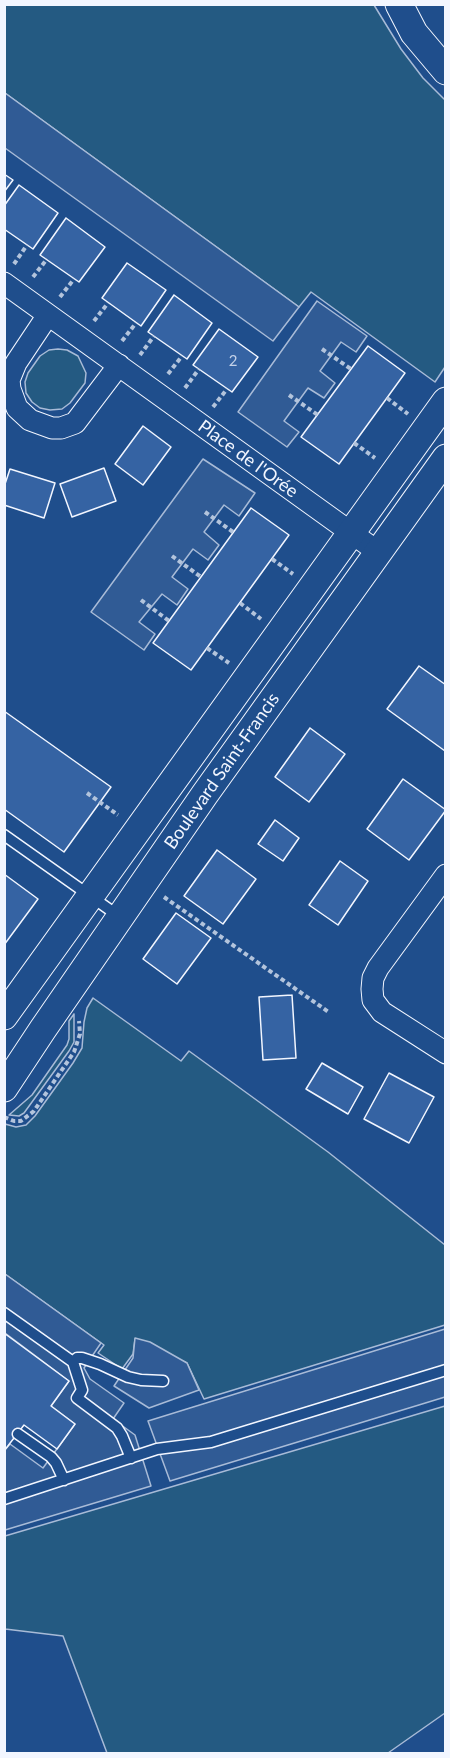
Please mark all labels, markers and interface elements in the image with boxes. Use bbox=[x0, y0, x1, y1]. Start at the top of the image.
house number: 2 bbox=[229, 352, 237, 370]
street label: Place de l'Orée bbox=[194, 416, 302, 502]
street label: Boulevard Saint-Francis bbox=[160, 689, 284, 853]

